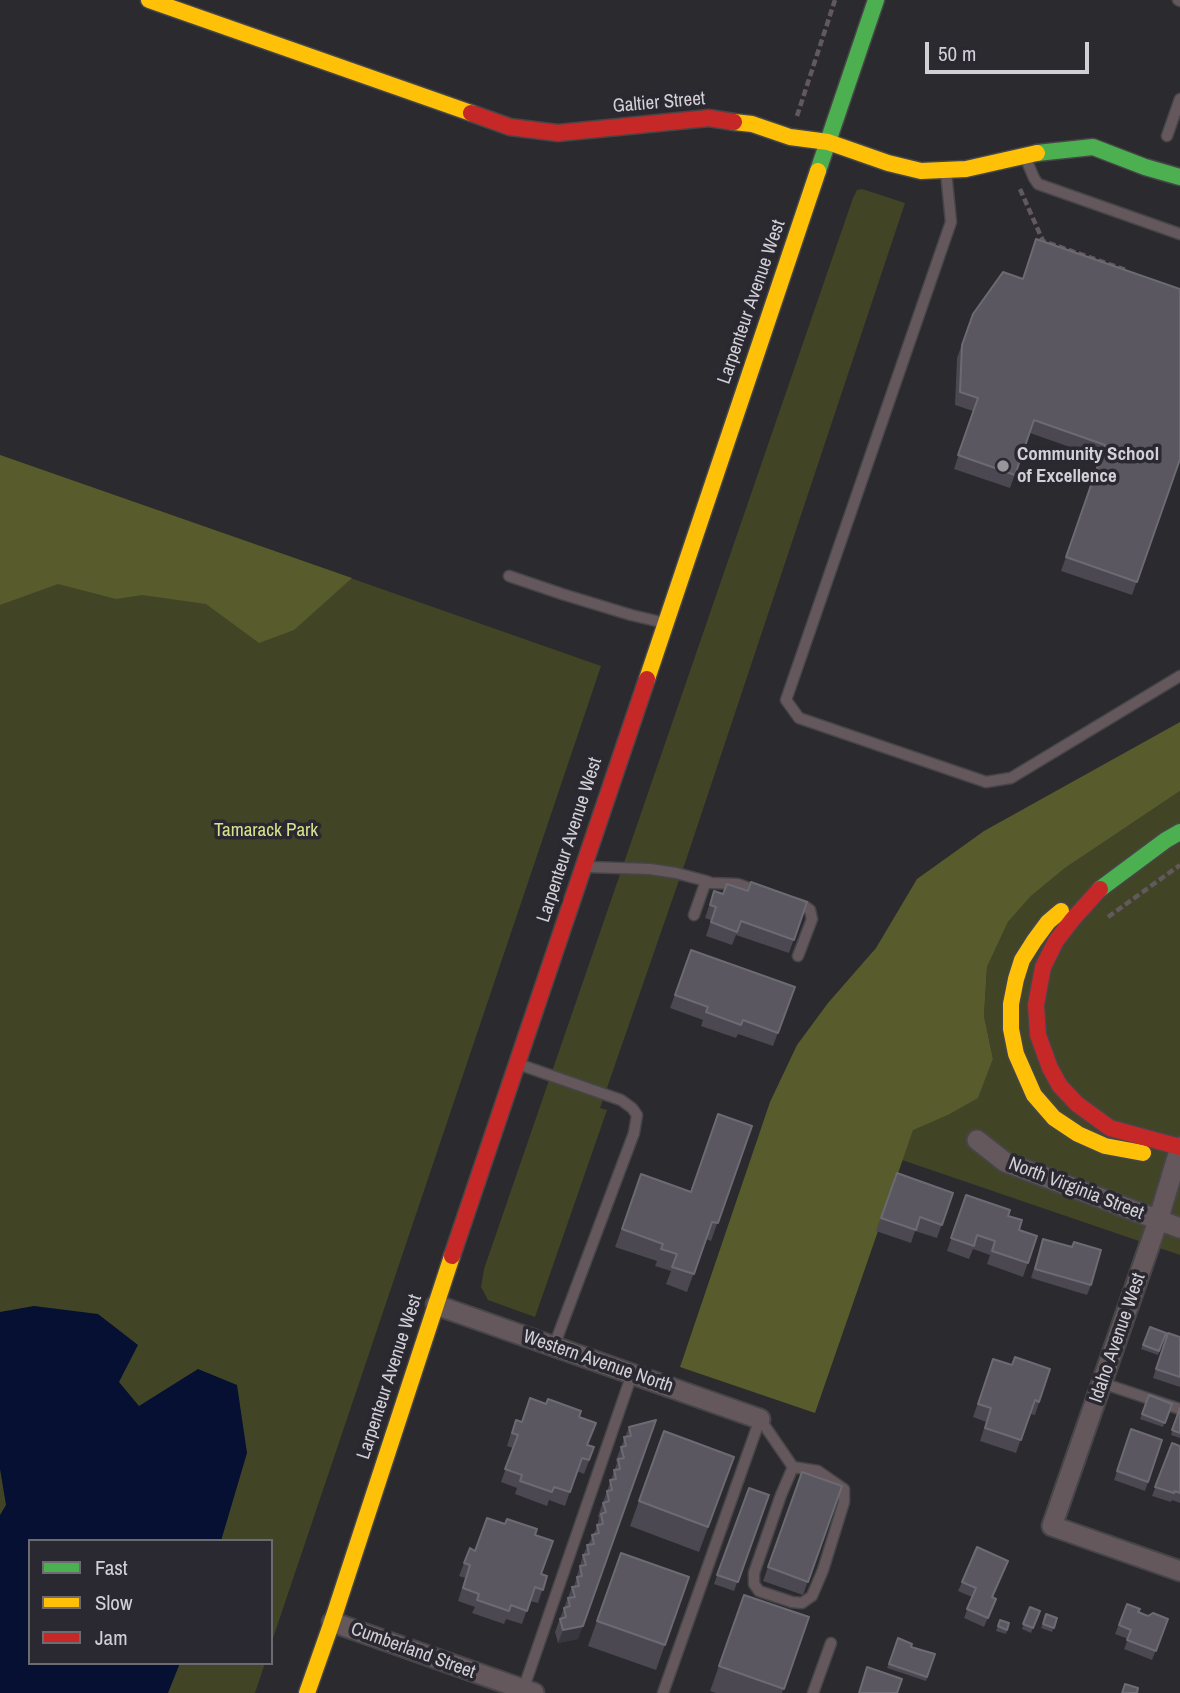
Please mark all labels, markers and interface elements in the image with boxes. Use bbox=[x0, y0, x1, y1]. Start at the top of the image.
scale bar bbox=[928, 28, 1092, 72]
text: 50 m bbox=[938, 39, 976, 68]
street label: Galtier Street bbox=[612, 88, 706, 118]
street label: Larpenteur Avenue West bbox=[713, 217, 791, 387]
place label: Community School of Excellence bbox=[1017, 444, 1159, 488]
marker: Community School of Excellence bbox=[995, 458, 1011, 474]
street label: Larpenteur Avenue West bbox=[533, 755, 607, 925]
park label: Tamarack Park bbox=[214, 820, 318, 842]
street label: North Virginia Street bbox=[1005, 1153, 1147, 1225]
street label: Idaho Avenue West bbox=[1085, 1270, 1151, 1406]
street label: Larpenteur Avenue West bbox=[353, 1292, 427, 1462]
street label: Western Avenue North bbox=[520, 1326, 676, 1398]
legend bbox=[28, 1539, 273, 1665]
text: Fast bbox=[95, 1553, 128, 1582]
text: Slow bbox=[95, 1588, 132, 1617]
street label: Cumberland Street bbox=[348, 1618, 478, 1684]
text: Jam bbox=[95, 1623, 128, 1652]

